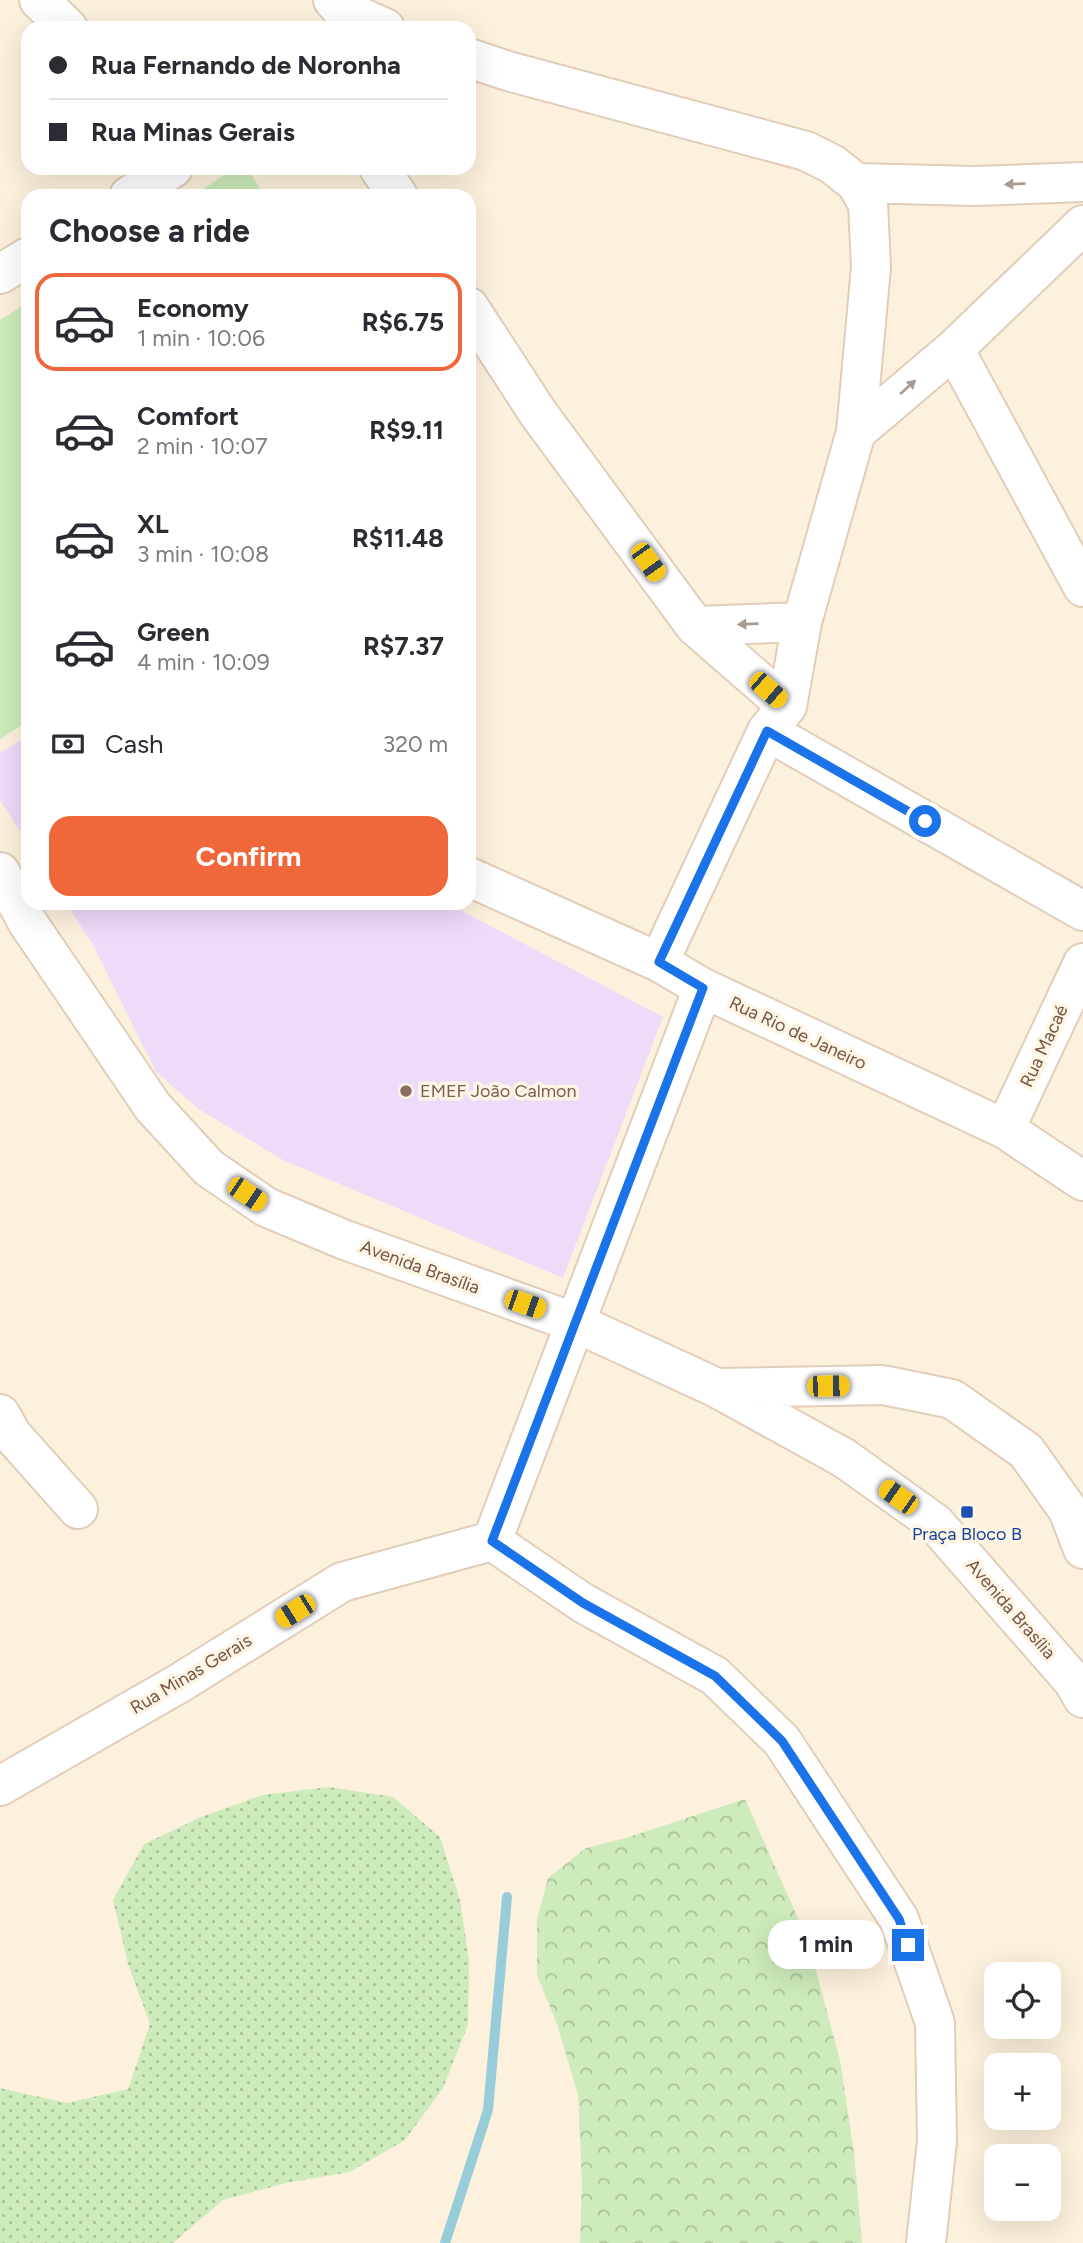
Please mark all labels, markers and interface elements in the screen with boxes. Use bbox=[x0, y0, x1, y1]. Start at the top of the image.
text: Rua Fernando de Noronha bbox=[91, 49, 401, 81]
text: Rua Minas Gerais bbox=[91, 116, 295, 148]
one-way arrow bbox=[1004, 179, 1026, 190]
text: Choose a ride bbox=[49, 212, 250, 250]
icon: car bbox=[53, 291, 116, 354]
text: Economy bbox=[137, 292, 249, 324]
text: R$6.75 bbox=[362, 306, 444, 338]
text: 1 min · 10:06 bbox=[137, 324, 265, 352]
one-way arrow bbox=[899, 380, 916, 396]
icon: car bbox=[53, 399, 116, 462]
text: Comfort bbox=[137, 400, 239, 432]
text: R$9.11 bbox=[369, 414, 444, 446]
text: 2 min · 10:07 bbox=[137, 432, 268, 460]
icon: car bbox=[53, 507, 116, 570]
text: XL bbox=[137, 508, 169, 540]
text: R$11.48 bbox=[352, 522, 444, 554]
car bbox=[628, 539, 669, 585]
text: 3 min · 10:08 bbox=[137, 540, 269, 568]
icon: car bbox=[53, 615, 116, 678]
text: Green bbox=[137, 616, 210, 648]
one-way arrow bbox=[737, 618, 759, 629]
text: R$7.37 bbox=[363, 630, 444, 662]
text: 4 min · 10:09 bbox=[137, 648, 270, 676]
car bbox=[746, 668, 791, 712]
icon: cash bbox=[49, 725, 87, 763]
text: Cash bbox=[105, 728, 164, 760]
text: 320 m bbox=[383, 730, 448, 758]
route start bbox=[909, 805, 941, 837]
button: Confirm bbox=[49, 816, 448, 896]
street label: Rua Rio de Janeiro bbox=[726, 992, 870, 1074]
street label: Rua Macaé bbox=[1015, 1001, 1073, 1091]
place label: EMEF João Calmon bbox=[420, 1080, 576, 1102]
marker: EMEF João Calmon bbox=[398, 1083, 414, 1099]
car bbox=[224, 1174, 271, 1214]
street label: Avenida Brasília bbox=[357, 1235, 483, 1299]
car bbox=[502, 1287, 549, 1321]
car bbox=[807, 1375, 850, 1397]
car bbox=[875, 1476, 922, 1518]
marker: Praça Bloco B bbox=[959, 1504, 975, 1520]
place label: Praça Bloco B bbox=[912, 1523, 1022, 1545]
street label: Avenida Brasília bbox=[962, 1554, 1060, 1664]
car bbox=[272, 1591, 319, 1631]
street label: Rua Minas Gerais bbox=[126, 1629, 256, 1719]
callout: 1 min bbox=[768, 1920, 884, 1969]
route end bbox=[892, 1929, 924, 1961]
text: 1 min bbox=[799, 1930, 853, 1958]
map controls bbox=[984, 1962, 1061, 2221]
button: locate bbox=[984, 1962, 1061, 2039]
button: + bbox=[984, 2053, 1061, 2130]
button: − bbox=[984, 2144, 1061, 2221]

